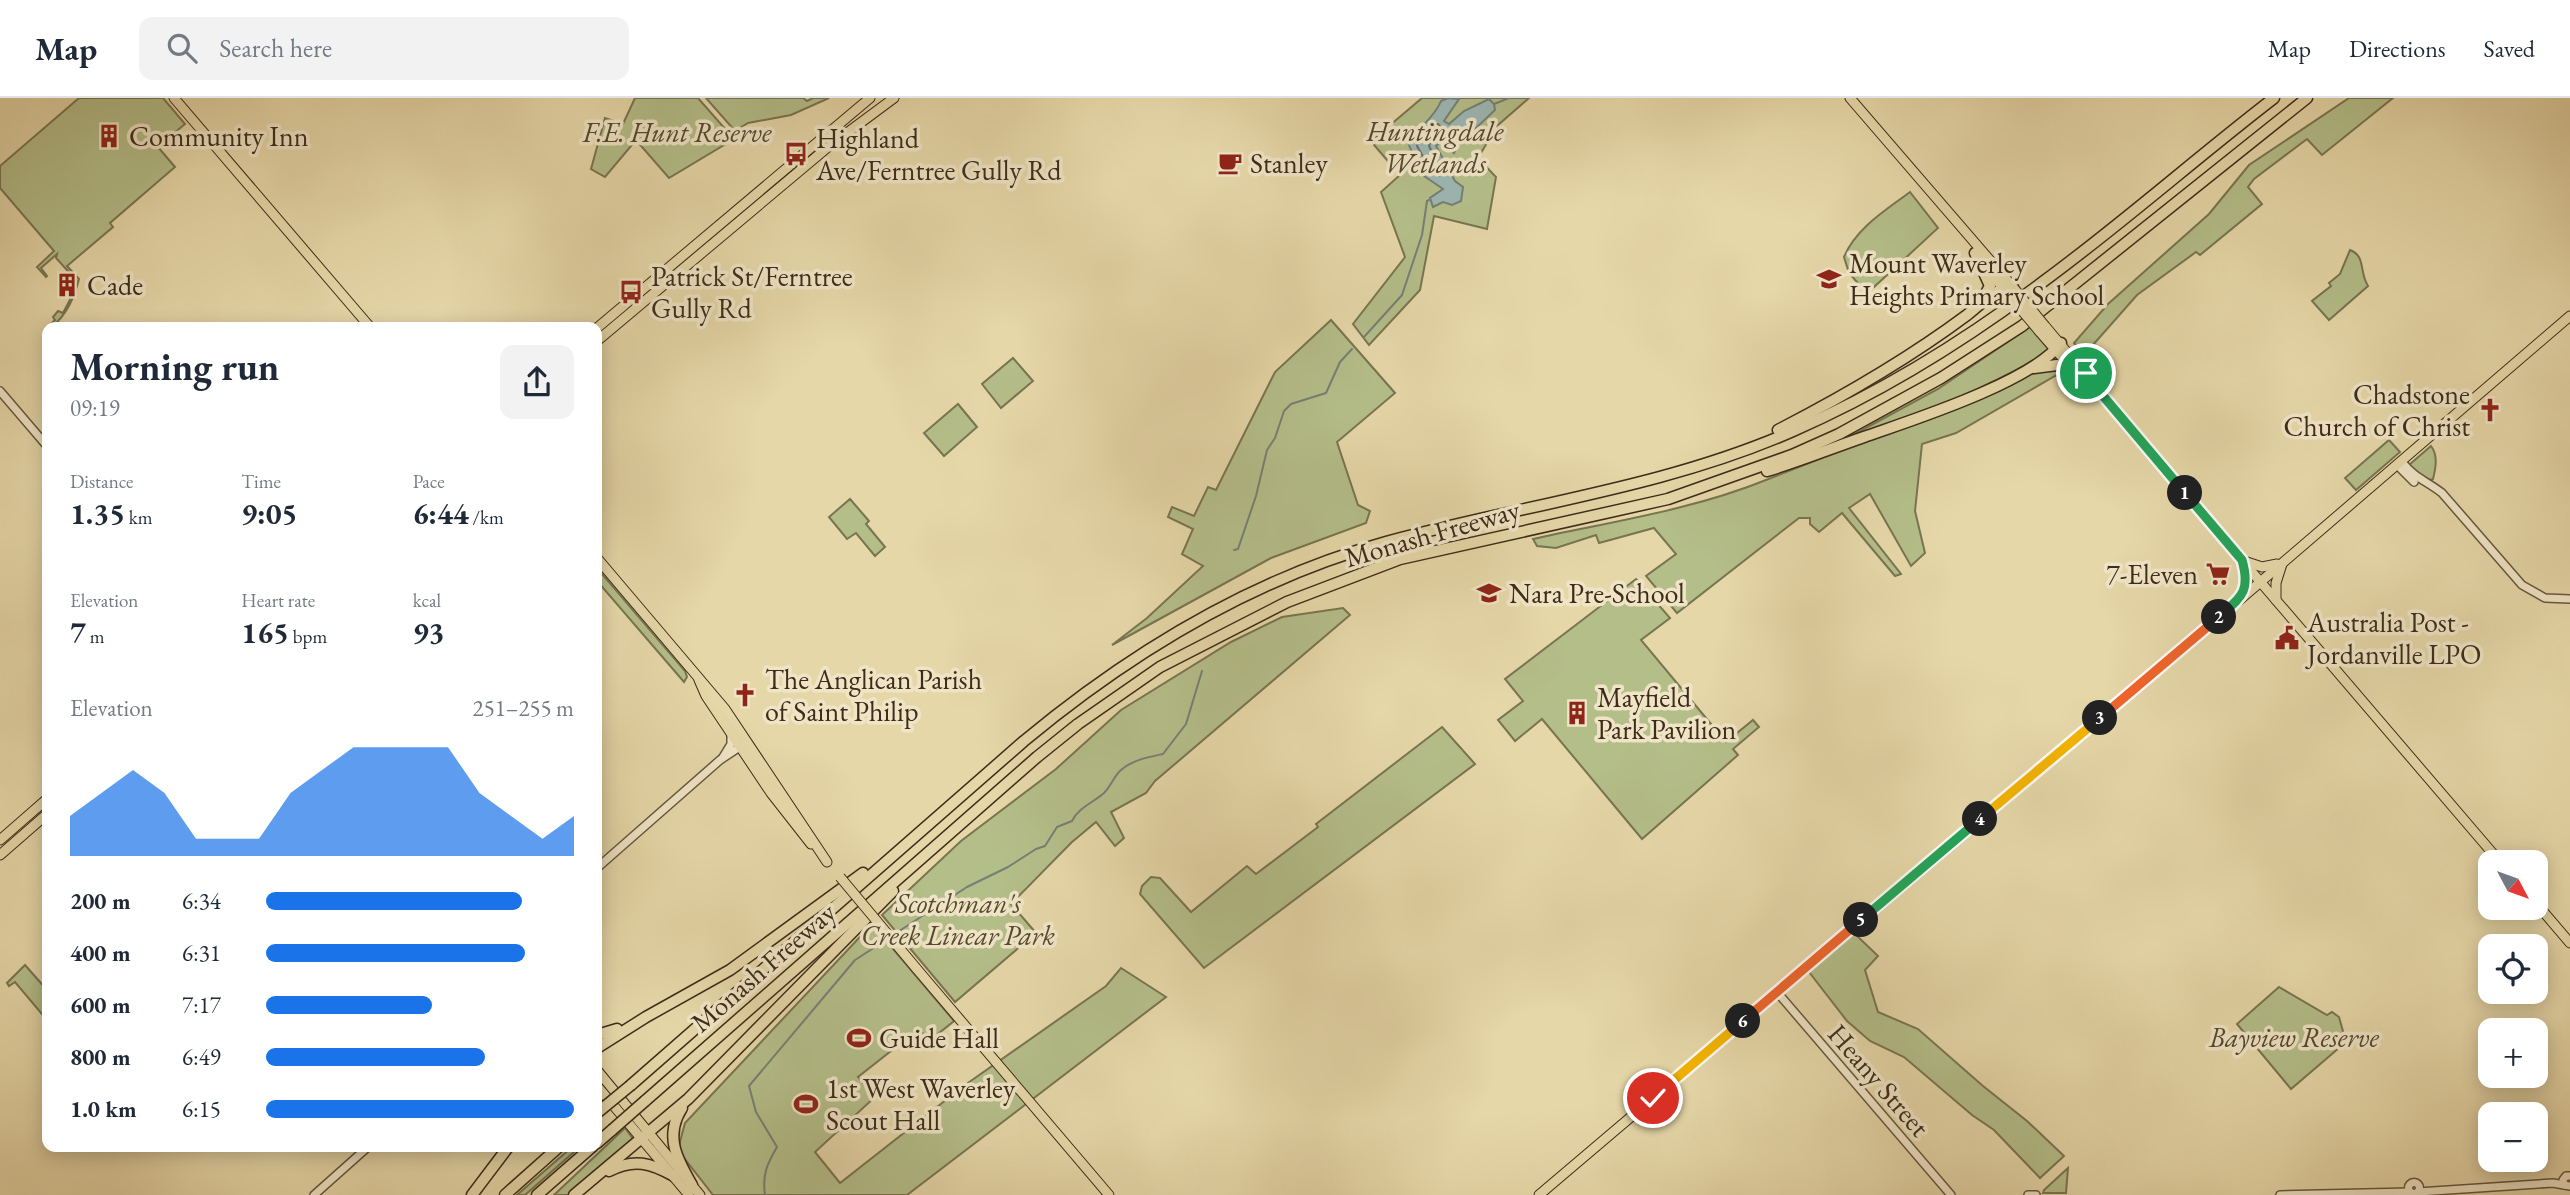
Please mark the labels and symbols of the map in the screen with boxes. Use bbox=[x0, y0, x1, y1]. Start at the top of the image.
park label: Huntingdale Wetlands bbox=[1365, 113, 1504, 181]
park label: F.E. Hunt Reserve bbox=[581, 114, 772, 150]
place label: Community Inn bbox=[129, 118, 309, 154]
place label: Highland Ave/Ferntree Gully Rd bbox=[815, 120, 1062, 188]
building icon: Community Inn bbox=[95, 122, 123, 150]
bus stop icon: Highland Ave/Ferntree Gully Rd bbox=[782, 140, 810, 168]
place label: Stanley bbox=[1250, 145, 1328, 181]
cafe icon: Stanley bbox=[1216, 149, 1244, 177]
place label: Mount Waverley Heights Primary School bbox=[1849, 245, 2104, 313]
place label: Patrick St/Ferntree Gully Rd bbox=[651, 258, 853, 326]
school or university icon: Mount Waverley Heights Primary School bbox=[1815, 265, 1843, 293]
place label: Cade bbox=[87, 267, 143, 303]
building icon: Cade bbox=[53, 271, 81, 299]
bus stop icon: Patrick St/Ferntree Gully Rd bbox=[617, 278, 645, 306]
pin bbox=[2056, 343, 2116, 403]
place label: Chadstone Church of Christ bbox=[2283, 376, 2470, 444]
church icon: Chadstone Church of Christ bbox=[2476, 396, 2504, 424]
pin: 1 bbox=[2168, 476, 2202, 510]
street label: Monash Freeway bbox=[1340, 491, 1525, 575]
place label: 7-Eleven bbox=[2106, 556, 2198, 592]
supermarket icon: 7-Eleven bbox=[2204, 560, 2232, 588]
place label: Nara Pre-School bbox=[1509, 575, 1685, 611]
school or university icon: Nara Pre-School bbox=[1475, 579, 1503, 607]
pin: 2 bbox=[2202, 600, 2236, 634]
place label: Australia Post - Jordanville LPO bbox=[2305, 604, 2481, 672]
public building icon: Australia Post - Jordanville LPO bbox=[2273, 624, 2301, 652]
place label: The Anglican Parish of Saint Philip bbox=[765, 661, 982, 729]
place label: Mayfield Park Pavilion bbox=[1597, 679, 1737, 747]
church icon: The Anglican Parish of Saint Philip bbox=[731, 681, 759, 709]
building icon: Mayfield Park Pavilion bbox=[1563, 699, 1591, 727]
pin: 3 bbox=[2082, 700, 2118, 736]
pin: 4 bbox=[1962, 802, 1997, 836]
north arrow bbox=[2478, 850, 2548, 920]
park label: Scotchman's Creek Linear Park bbox=[861, 885, 1055, 953]
street label: Monash Freeway bbox=[683, 894, 844, 1040]
pin: 5 bbox=[1843, 902, 1878, 938]
pin: 6 bbox=[1726, 1004, 1760, 1038]
street label: Heany Street bbox=[1820, 1016, 1938, 1144]
park label: Bayview Reserve bbox=[2208, 1019, 2379, 1055]
place label: Guide Hall bbox=[879, 1020, 999, 1056]
sports icon: Guide Hall bbox=[845, 1024, 873, 1052]
pin bbox=[1623, 1068, 1683, 1128]
place label: 1st West Waverley Scout Hall bbox=[826, 1070, 1016, 1138]
sports icon: 1st West Waverley Scout Hall bbox=[792, 1090, 820, 1118]

